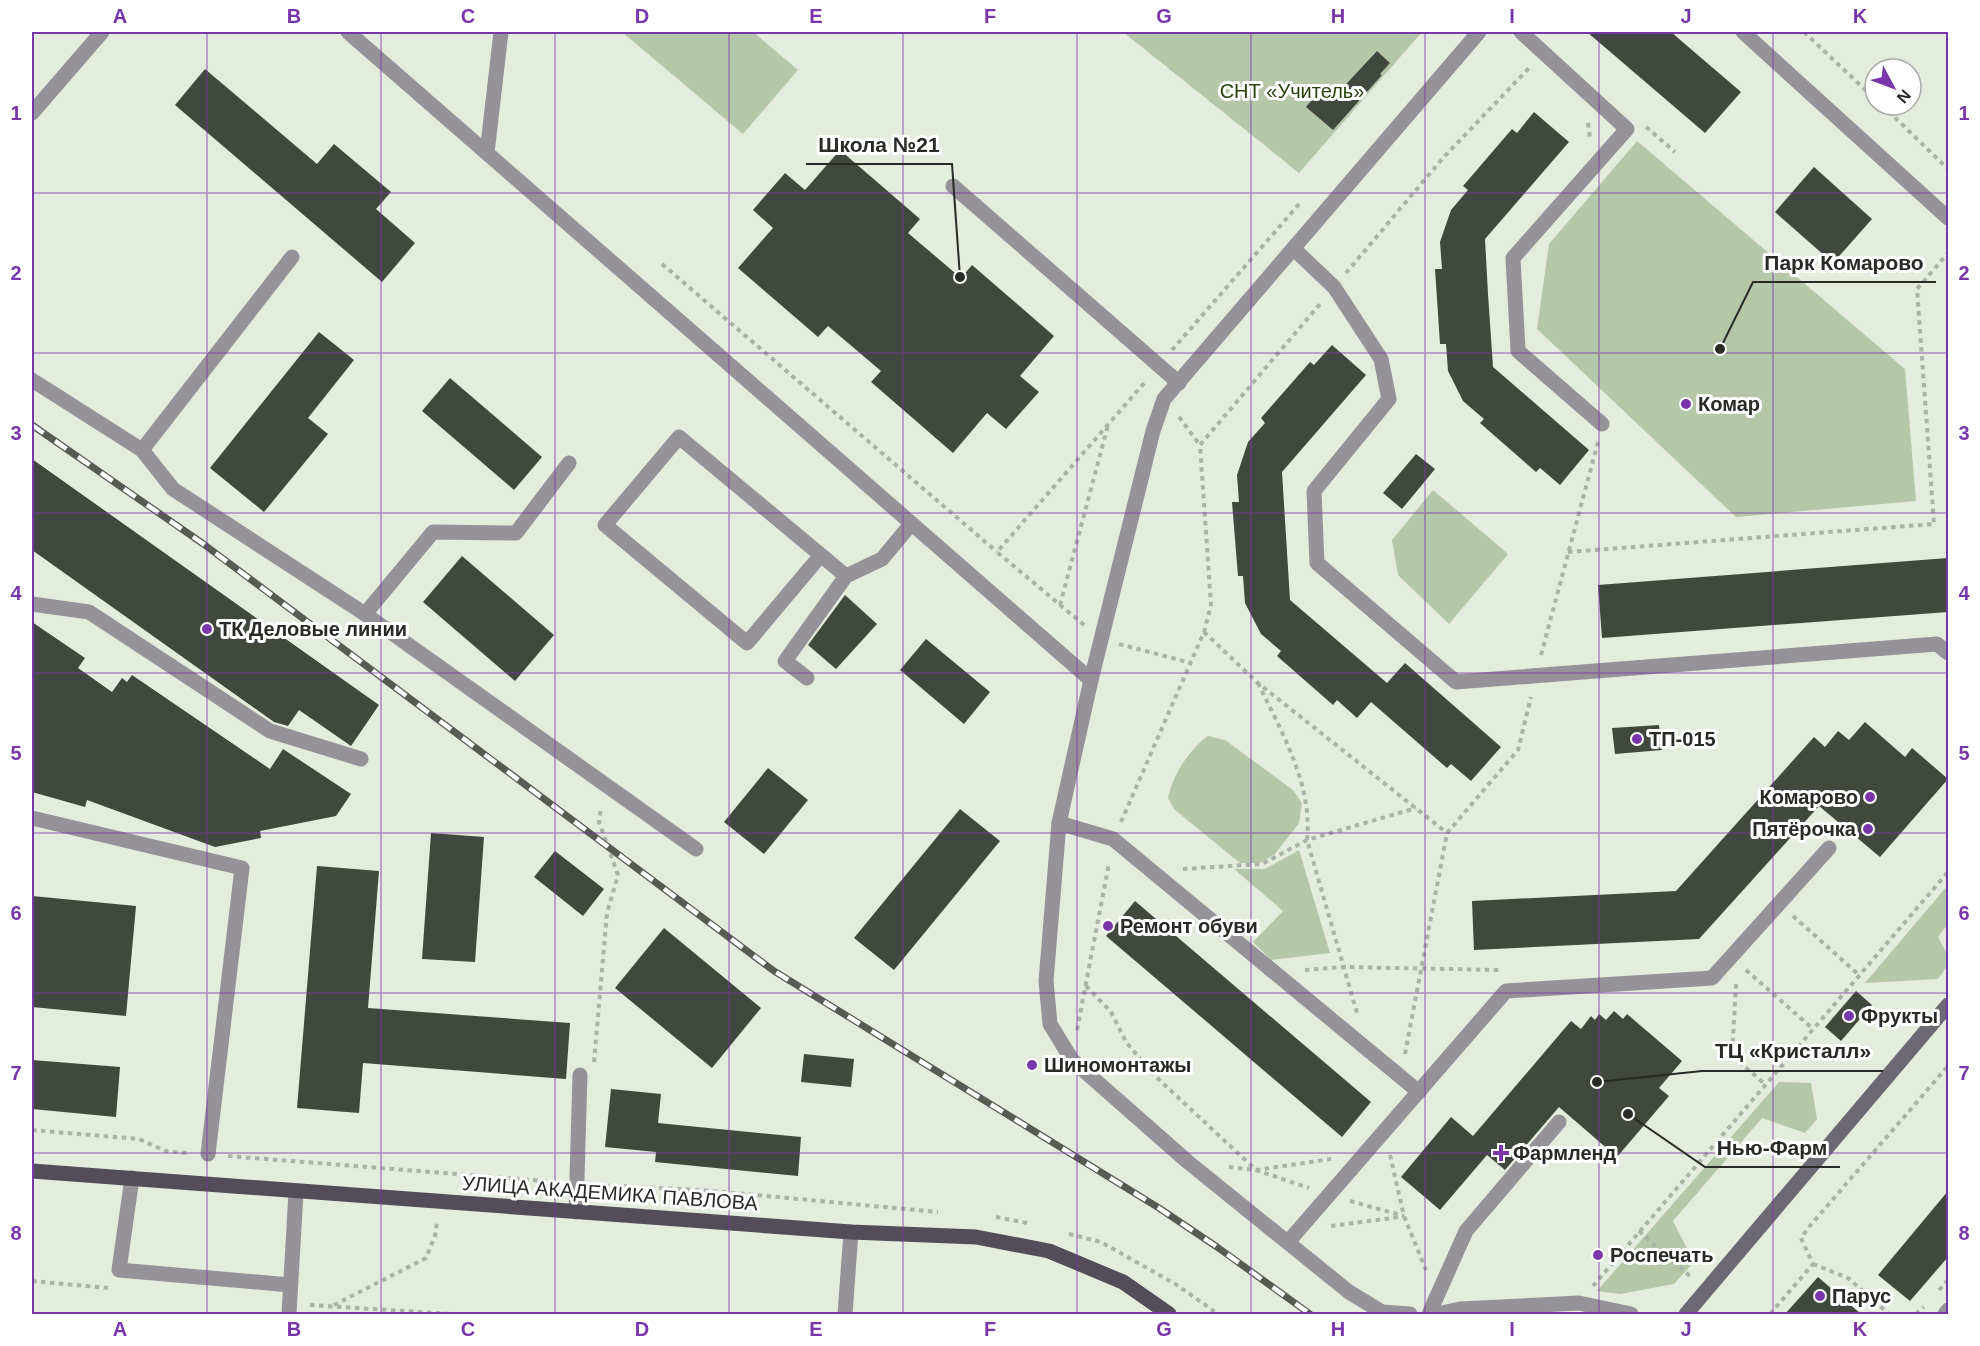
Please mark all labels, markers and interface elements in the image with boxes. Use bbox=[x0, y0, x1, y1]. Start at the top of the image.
text: A bbox=[113, 5, 127, 27]
text: B bbox=[287, 5, 301, 27]
text: C bbox=[461, 5, 475, 27]
text: D bbox=[635, 5, 649, 27]
text: E bbox=[809, 5, 823, 27]
text: F bbox=[984, 5, 996, 27]
text: G bbox=[1156, 5, 1172, 27]
text: H bbox=[1331, 5, 1345, 27]
text: I bbox=[1509, 5, 1515, 27]
text: J bbox=[1680, 5, 1692, 27]
text: K bbox=[1853, 5, 1868, 27]
north arrow bbox=[1863, 57, 1923, 117]
park label: СНТ «Учитель» bbox=[1220, 80, 1364, 102]
text: N bbox=[1894, 87, 1914, 106]
text: 1 bbox=[10, 102, 22, 124]
text: 1 bbox=[1958, 102, 1970, 124]
callout: Школа №21 bbox=[806, 125, 952, 164]
text: Школа №21 bbox=[818, 133, 940, 156]
callout: Парк Комарово bbox=[1753, 243, 1936, 282]
text: Парк Комарово bbox=[1764, 251, 1924, 274]
text: 2 bbox=[10, 262, 22, 284]
text: 2 bbox=[1958, 262, 1970, 284]
place label: Комар bbox=[1698, 393, 1760, 415]
marker: Комар bbox=[1679, 397, 1693, 411]
text: 3 bbox=[10, 422, 22, 444]
text: 3 bbox=[1958, 422, 1970, 444]
text: 4 bbox=[10, 582, 22, 604]
text: 4 bbox=[1958, 582, 1970, 604]
place label: ТК Деловые линии bbox=[219, 618, 407, 640]
marker: ТК Деловые линии bbox=[200, 622, 214, 636]
place label: ТП-015 bbox=[1649, 728, 1716, 750]
marker: ТП-015 bbox=[1630, 732, 1644, 746]
text: 5 bbox=[10, 742, 22, 764]
text: 5 bbox=[1958, 742, 1970, 764]
place label: Комарово bbox=[1760, 786, 1858, 808]
marker: Комарово bbox=[1863, 790, 1877, 804]
place label: Пятёрочка bbox=[1752, 818, 1857, 840]
marker: Пятёрочка bbox=[1861, 822, 1875, 836]
text: 6 bbox=[10, 902, 22, 924]
text: 6 bbox=[1958, 902, 1970, 924]
place label: Ремонт обуви bbox=[1120, 915, 1258, 937]
marker: Ремонт обуви bbox=[1101, 919, 1115, 933]
place label: Фрукты bbox=[1861, 1005, 1938, 1027]
marker: Фрукты bbox=[1842, 1009, 1856, 1023]
callout: ТЦ «Кристалл» bbox=[1702, 1032, 1883, 1071]
text: ТЦ «Кристалл» bbox=[1715, 1039, 1871, 1062]
place label: Шиномонтажы bbox=[1044, 1054, 1191, 1076]
marker: Шиномонтажы bbox=[1025, 1058, 1039, 1072]
text: 7 bbox=[10, 1062, 22, 1084]
text: 7 bbox=[1958, 1062, 1970, 1084]
callout: Нью-Фарм bbox=[1705, 1128, 1840, 1167]
text: Нью-Фарм bbox=[1717, 1136, 1827, 1159]
place label: Фармленд bbox=[1513, 1142, 1617, 1164]
marker: Фармленд bbox=[1494, 1146, 1508, 1160]
street label: УЛИЦА АКАДЕМИКА ПАВЛОВА bbox=[461, 1172, 759, 1214]
text: 8 bbox=[10, 1222, 22, 1244]
text: 8 bbox=[1958, 1222, 1970, 1244]
place label: Роспечать bbox=[1610, 1244, 1713, 1266]
marker: Роспечать bbox=[1591, 1248, 1605, 1262]
place label: Парус bbox=[1832, 1285, 1891, 1307]
marker: Парус bbox=[1813, 1289, 1827, 1303]
text: A bbox=[113, 1318, 127, 1340]
text: B bbox=[287, 1318, 301, 1340]
text: C bbox=[461, 1318, 475, 1340]
text: D bbox=[635, 1318, 649, 1340]
text: E bbox=[809, 1318, 823, 1340]
text: F bbox=[984, 1318, 996, 1340]
text: G bbox=[1156, 1318, 1172, 1340]
text: H bbox=[1331, 1318, 1345, 1340]
text: I bbox=[1509, 1318, 1515, 1340]
text: J bbox=[1680, 1318, 1692, 1340]
text: K bbox=[1853, 1318, 1868, 1340]

